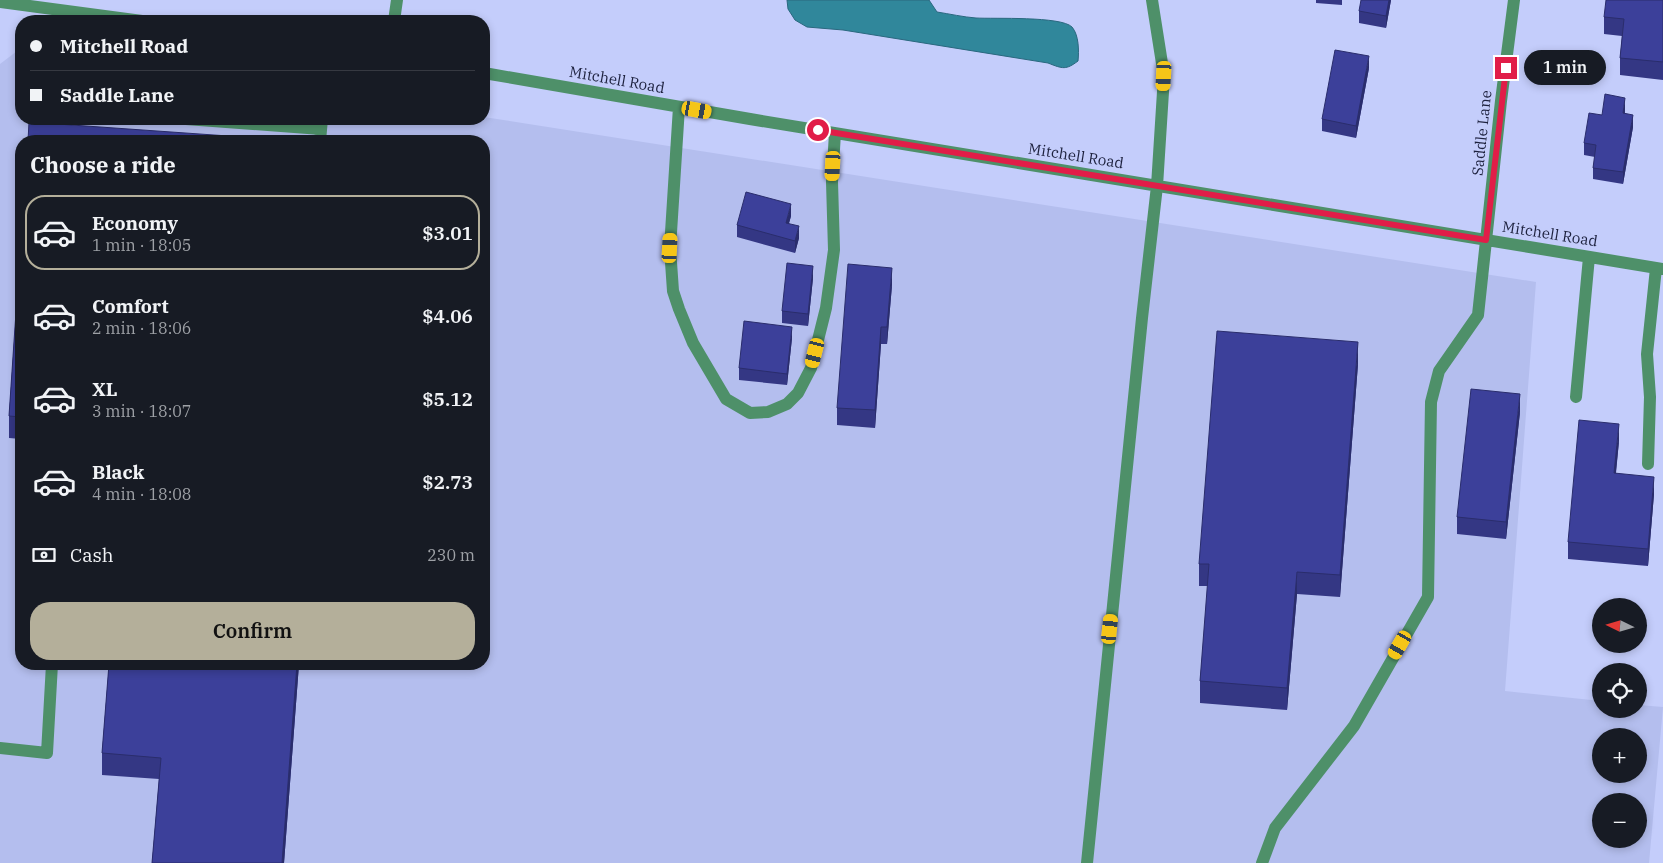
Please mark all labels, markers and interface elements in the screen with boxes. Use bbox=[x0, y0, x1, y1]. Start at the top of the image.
text: Mitchell Road bbox=[60, 34, 188, 58]
callout: 1 min bbox=[1524, 50, 1606, 86]
route end bbox=[1495, 57, 1517, 79]
text: 1 min bbox=[1543, 57, 1587, 77]
car bbox=[1155, 61, 1172, 91]
street label: Mitchell Road bbox=[568, 62, 666, 97]
text: Saddle Lane bbox=[60, 83, 174, 107]
street label: Saddle Lane bbox=[1468, 89, 1495, 177]
car bbox=[680, 100, 713, 120]
route start bbox=[807, 119, 829, 141]
street label: Mitchell Road bbox=[1027, 139, 1125, 172]
text: Choose a ride bbox=[30, 150, 176, 179]
car bbox=[824, 151, 841, 181]
icon: car bbox=[32, 210, 77, 255]
text: Economy bbox=[92, 211, 178, 235]
street label: Mitchell Road bbox=[1501, 217, 1599, 250]
text: $3.01 bbox=[422, 221, 473, 245]
car bbox=[661, 233, 678, 263]
text: 1 min · 18:05 bbox=[92, 235, 191, 255]
icon: car bbox=[32, 293, 77, 338]
text: Comfort bbox=[92, 294, 169, 318]
text: $4.06 bbox=[422, 304, 473, 328]
text: 2 min · 18:06 bbox=[92, 318, 191, 338]
car bbox=[804, 337, 825, 369]
icon: car bbox=[32, 376, 77, 421]
text: XL bbox=[92, 377, 118, 401]
text: $5.12 bbox=[422, 387, 473, 411]
text: 3 min · 18:07 bbox=[92, 401, 191, 421]
icon: car bbox=[32, 459, 77, 504]
text: Black bbox=[92, 460, 144, 484]
text: $2.73 bbox=[422, 470, 473, 494]
text: 4 min · 18:08 bbox=[92, 484, 191, 504]
icon: cash bbox=[30, 541, 58, 569]
text: Cash bbox=[70, 543, 114, 567]
text: 230 m bbox=[427, 545, 475, 565]
north arrow bbox=[1592, 598, 1648, 652]
map controls bbox=[1592, 598, 1647, 848]
button: Confirm bbox=[30, 602, 475, 660]
car bbox=[1100, 613, 1119, 645]
car bbox=[1386, 628, 1413, 662]
button: locate bbox=[1592, 663, 1647, 718]
button: + bbox=[1592, 728, 1647, 783]
button: − bbox=[1592, 793, 1647, 848]

